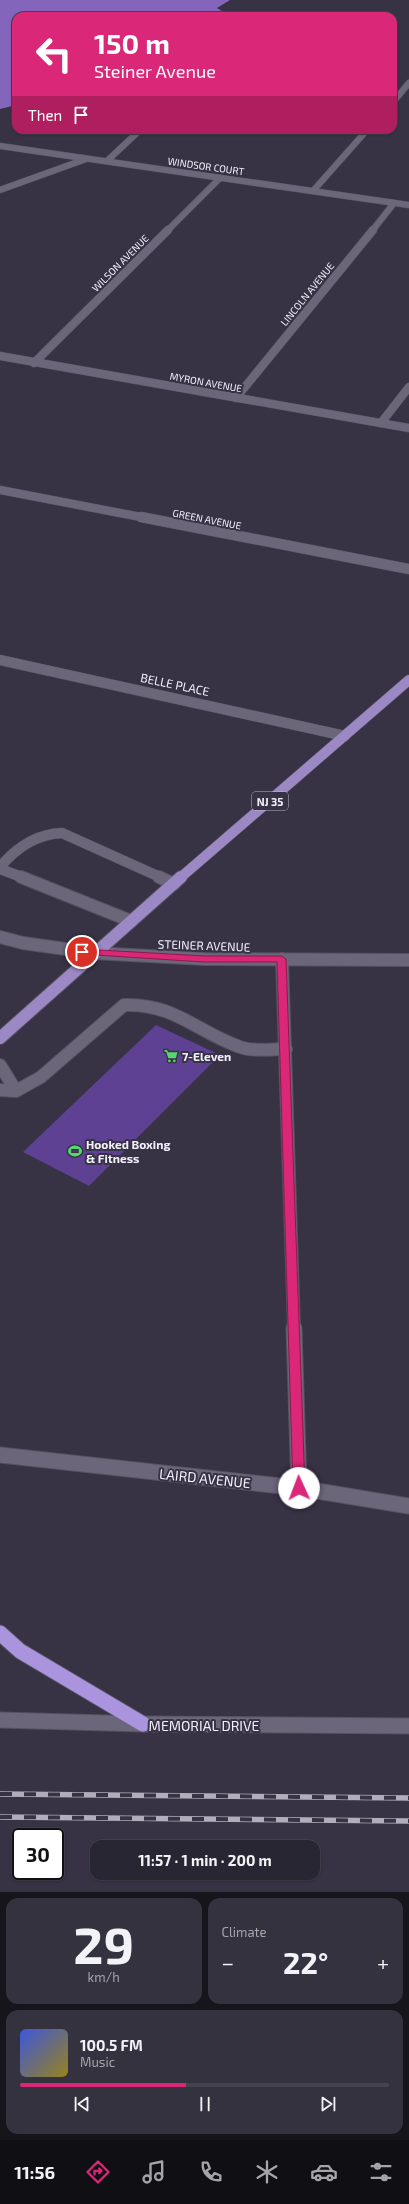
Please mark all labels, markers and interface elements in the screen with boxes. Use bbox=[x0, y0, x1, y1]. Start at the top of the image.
text: 150 m bbox=[94, 26, 170, 60]
icon: left bbox=[28, 28, 80, 80]
text: Steiner Avenue bbox=[94, 60, 216, 82]
icon: arrive bbox=[70, 104, 92, 126]
text: Then bbox=[28, 106, 62, 124]
street label: WINDSOR COURT bbox=[167, 155, 245, 177]
street label: WILSON AVENUE bbox=[89, 232, 151, 294]
street label: LINCOLN AVENUE bbox=[278, 260, 337, 328]
street label: MYRON AVENUE bbox=[169, 370, 243, 394]
street label: GREEN AVENUE bbox=[172, 506, 243, 532]
street label: BELLE PLACE bbox=[139, 670, 211, 698]
road number: NJ 35 bbox=[252, 792, 288, 810]
pin bbox=[65, 935, 99, 969]
street label: STEINER AVENUE bbox=[157, 936, 251, 954]
icon: arrive bbox=[71, 941, 93, 963]
supermarket icon: 7-Eleven bbox=[163, 1048, 179, 1064]
place label: 7-Eleven bbox=[182, 1049, 231, 1063]
place label: Hooked Boxing & Fitness bbox=[86, 1137, 170, 1165]
sports icon: Hooked Boxing & Fitness bbox=[67, 1143, 83, 1159]
street label: LAIRD AVENUE bbox=[158, 1465, 252, 1491]
position arrow bbox=[278, 1467, 320, 1509]
street label: MEMORIAL DRIVE bbox=[149, 1717, 260, 1734]
speed limit sign: 30 bbox=[12, 1828, 64, 1880]
text: 11:57 · 1 min · 200 m bbox=[138, 1851, 272, 1869]
text: 29 bbox=[73, 1912, 134, 1974]
text: Climate bbox=[222, 1924, 266, 1940]
text: 22° bbox=[283, 1944, 328, 1980]
text: − bbox=[222, 1949, 234, 1975]
text: + bbox=[377, 1949, 389, 1975]
text: km/h bbox=[88, 1969, 120, 1985]
text: 100.5 FM bbox=[80, 2036, 143, 2054]
text: Music bbox=[80, 2054, 115, 2070]
icon: previous bbox=[71, 2093, 93, 2115]
icon: pause bbox=[194, 2093, 216, 2115]
icon: next bbox=[317, 2093, 339, 2115]
icon: directions bbox=[84, 2158, 112, 2186]
icon: music bbox=[140, 2158, 168, 2186]
icon: phone bbox=[197, 2158, 225, 2186]
icon: climate bbox=[253, 2158, 281, 2186]
icon: car bbox=[310, 2158, 338, 2186]
icon: filters bbox=[367, 2158, 395, 2186]
text: 11:56 bbox=[14, 2161, 55, 2183]

